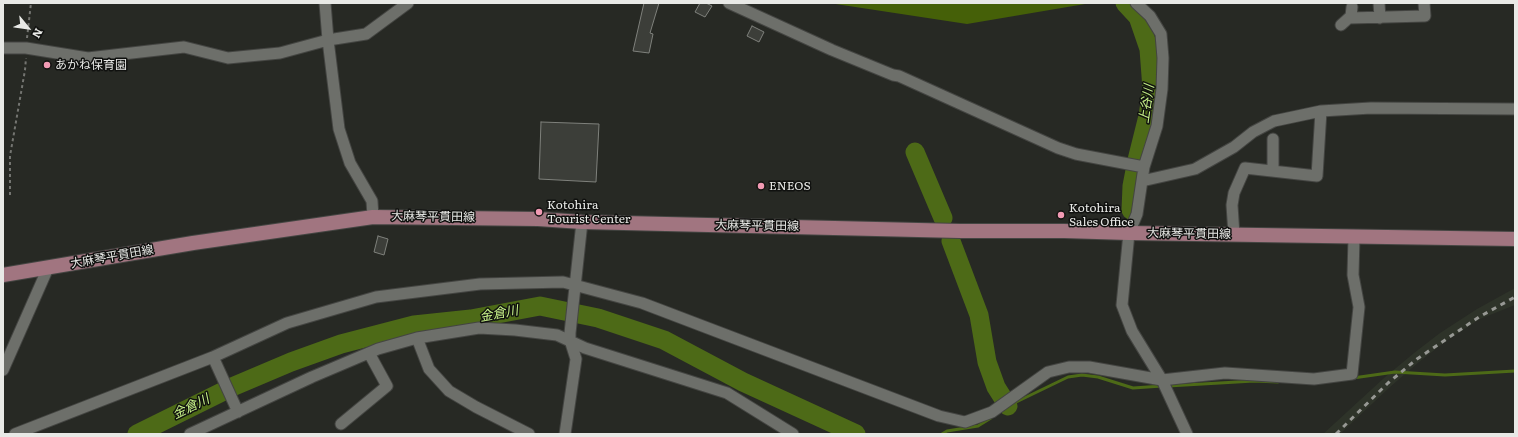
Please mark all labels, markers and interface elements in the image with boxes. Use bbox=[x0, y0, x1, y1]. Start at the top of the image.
north arrow bbox=[8, 8, 48, 48]
text: N bbox=[29, 26, 48, 42]
place label: あかね保育園 bbox=[55, 58, 127, 72]
marker: あかね保育園 bbox=[42, 60, 52, 70]
water label: 上谷川 bbox=[1137, 84, 1157, 124]
place label: ENEOS bbox=[769, 179, 811, 193]
marker: ENEOS bbox=[756, 181, 766, 191]
place label: Kotohira Tourist Center bbox=[547, 198, 630, 226]
place label: Kotohira Sales Office bbox=[1069, 201, 1134, 229]
marker: Kotohira Tourist Center bbox=[534, 207, 544, 217]
street label: 大麻琴平貫田線 bbox=[391, 209, 475, 225]
marker: Kotohira Sales Office bbox=[1056, 210, 1066, 220]
street label: 大麻琴平貫田線 bbox=[715, 218, 799, 234]
street label: 大麻琴平貫田線 bbox=[1147, 226, 1231, 242]
street label: 大麻琴平貫田線 bbox=[69, 243, 155, 271]
water label: 金倉川 bbox=[478, 303, 520, 325]
water label: 金倉川 bbox=[170, 391, 212, 423]

